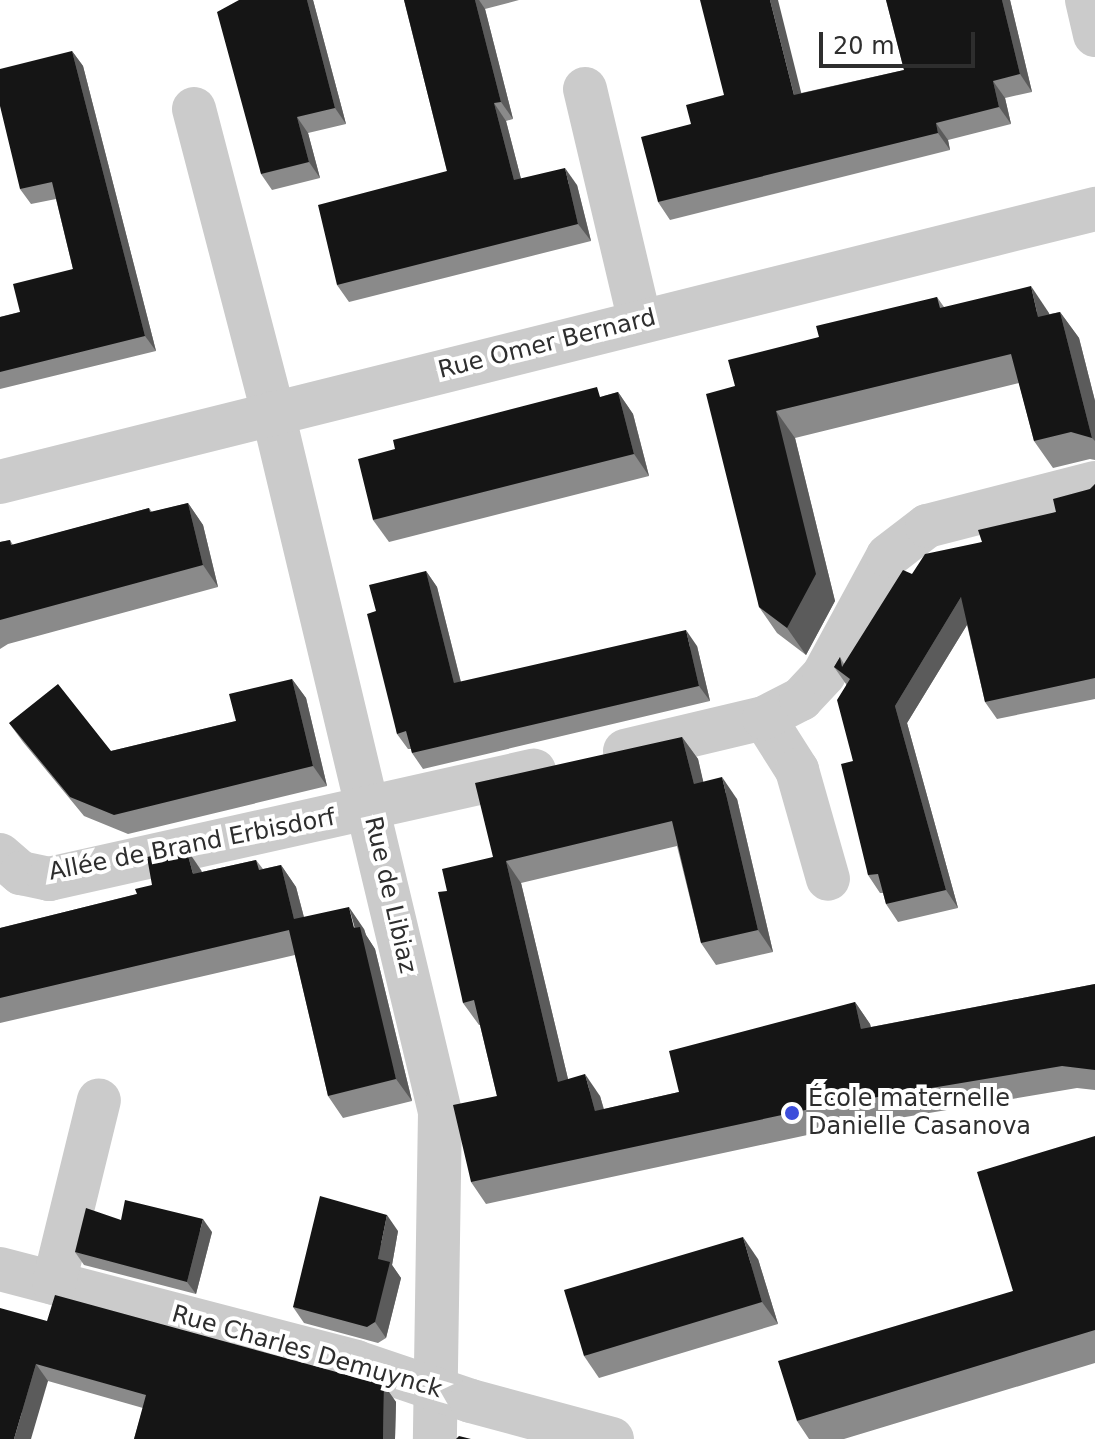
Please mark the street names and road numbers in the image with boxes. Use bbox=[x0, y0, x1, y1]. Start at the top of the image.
street label: Rue Omer Bernard bbox=[435, 303, 659, 385]
street label: Allée de Brand Erbisdorf bbox=[46, 803, 338, 887]
street label: Rue de Libiaz bbox=[358, 814, 422, 976]
street label: Rue Charles Demuynck bbox=[169, 1300, 445, 1404]

